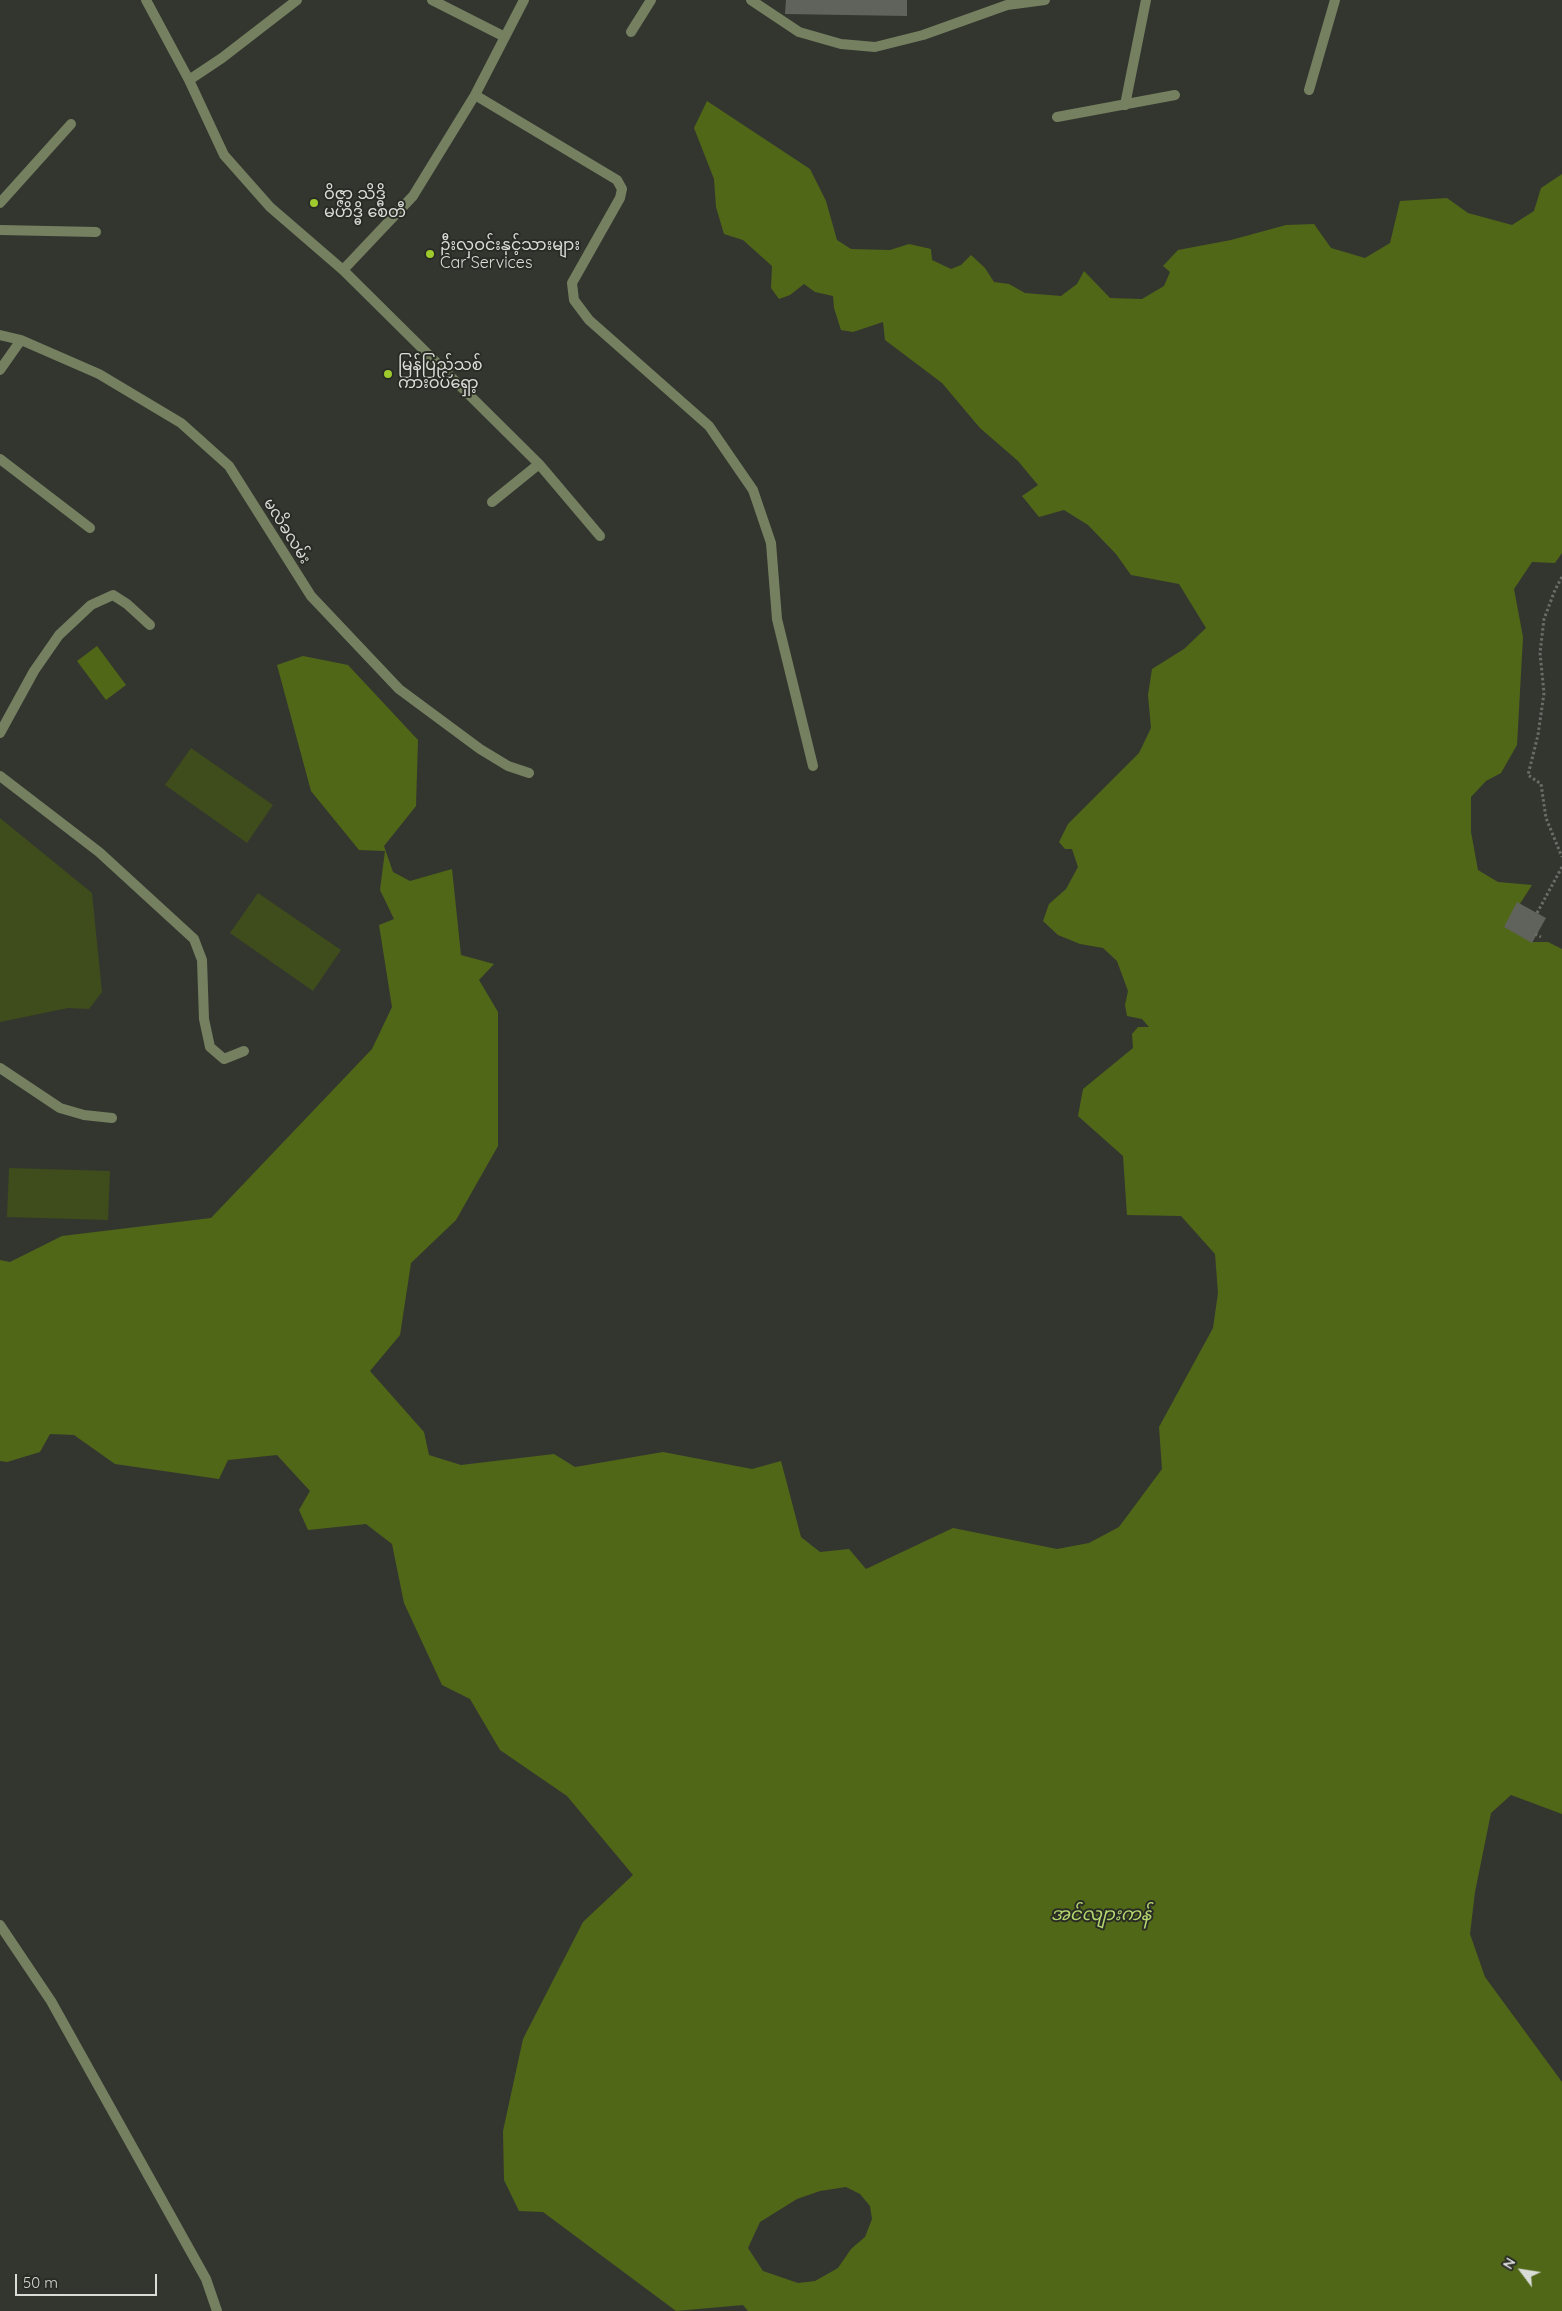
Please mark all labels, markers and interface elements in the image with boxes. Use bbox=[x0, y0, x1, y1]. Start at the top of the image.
place label: ဝိဇ္ဇာ သိဒ္ဓိ မဟိဒ္ဓိ စေတီ bbox=[324, 184, 406, 222]
marker: ဝိဇ္ဇာ သိဒ္ဓိ မဟိဒ္ဓိ စေတီ bbox=[308, 197, 320, 209]
place label: ဦးလှဝင်းနှင့်သားများ Car Services bbox=[440, 235, 580, 273]
marker: ဦးလှဝင်းနှင့်သားများ Car Services bbox=[424, 248, 436, 260]
place label: မြန်ပြည်သစ် ကားဝပ်ရှော့ bbox=[398, 355, 483, 393]
marker: မြန်ပြည်သစ် ကားဝပ်ရှော့ bbox=[382, 368, 394, 380]
street label: မလိခလမ်း bbox=[259, 495, 315, 567]
water label: အင်လျားကန် bbox=[1051, 1904, 1151, 1926]
north arrow bbox=[1497, 2246, 1547, 2296]
text: N bbox=[1499, 2254, 1520, 2272]
scale bar bbox=[18, 2264, 160, 2296]
text: 50 m bbox=[23, 2273, 58, 2292]

